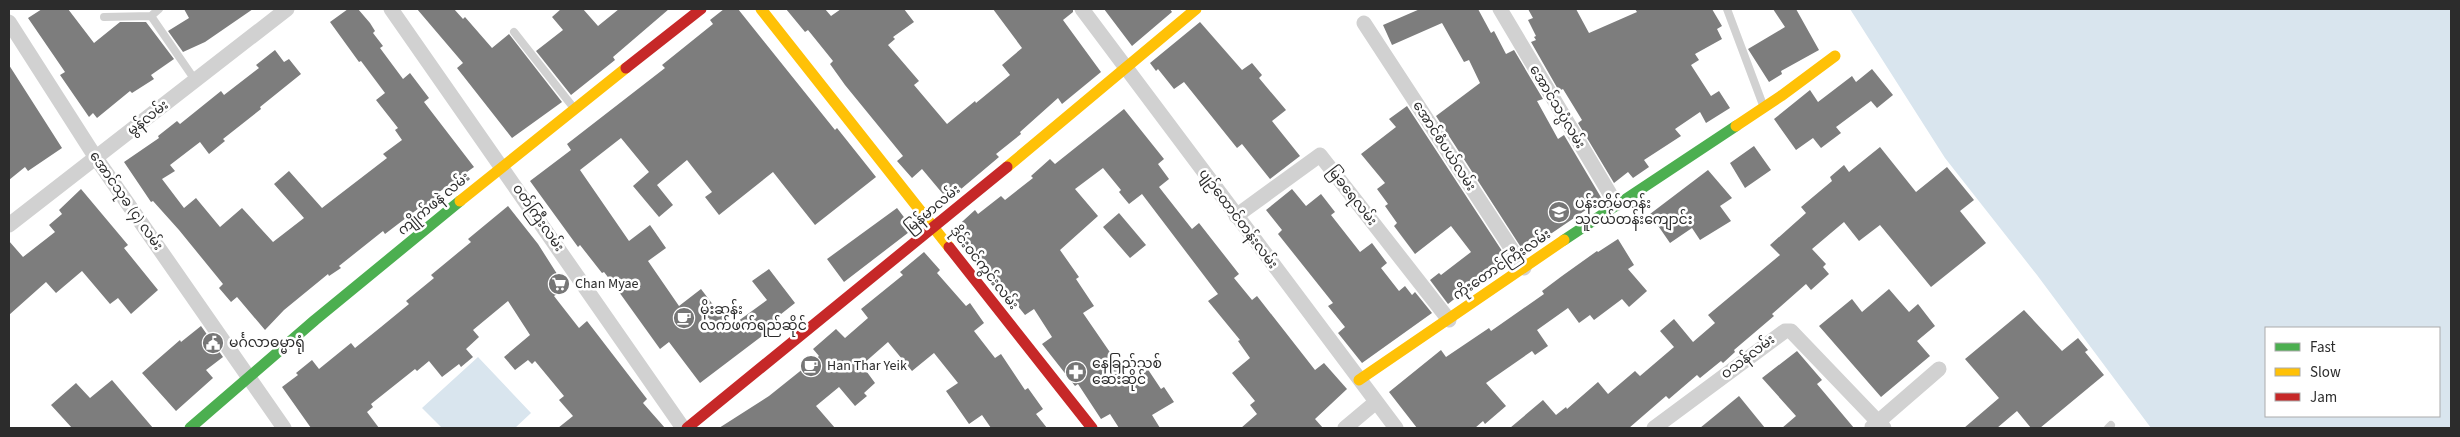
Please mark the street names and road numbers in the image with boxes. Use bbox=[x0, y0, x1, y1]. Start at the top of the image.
street label: အောင်သပ္ပံလမ်း bbox=[1523, 61, 1591, 153]
street label: မွန်လမ်း bbox=[123, 95, 173, 141]
street label: အောင်စံပယ်လမ်း bbox=[1407, 96, 1481, 195]
street label: အောင်သုခ (၄) လမ်း bbox=[83, 147, 169, 255]
street label: မြခရေလမ်း bbox=[1322, 161, 1382, 231]
street label: ပျဉ်ထောင်တန်းလမ်း bbox=[1193, 164, 1283, 274]
street label: ကျိုက်ဖနဲ လမ်း bbox=[393, 167, 475, 241]
street label: ၀တ်ကြီးလမ်း bbox=[506, 179, 570, 257]
street label: မြန်မာလမ်း bbox=[900, 179, 966, 239]
street label: ဒိုင်းဝင်ကွင်းလမ်း bbox=[944, 221, 1024, 315]
street label: ကိုးတောင်ကြီးလမ်း bbox=[1448, 224, 1556, 306]
street label: ဝသန်လမ်း bbox=[1716, 329, 1780, 385]

